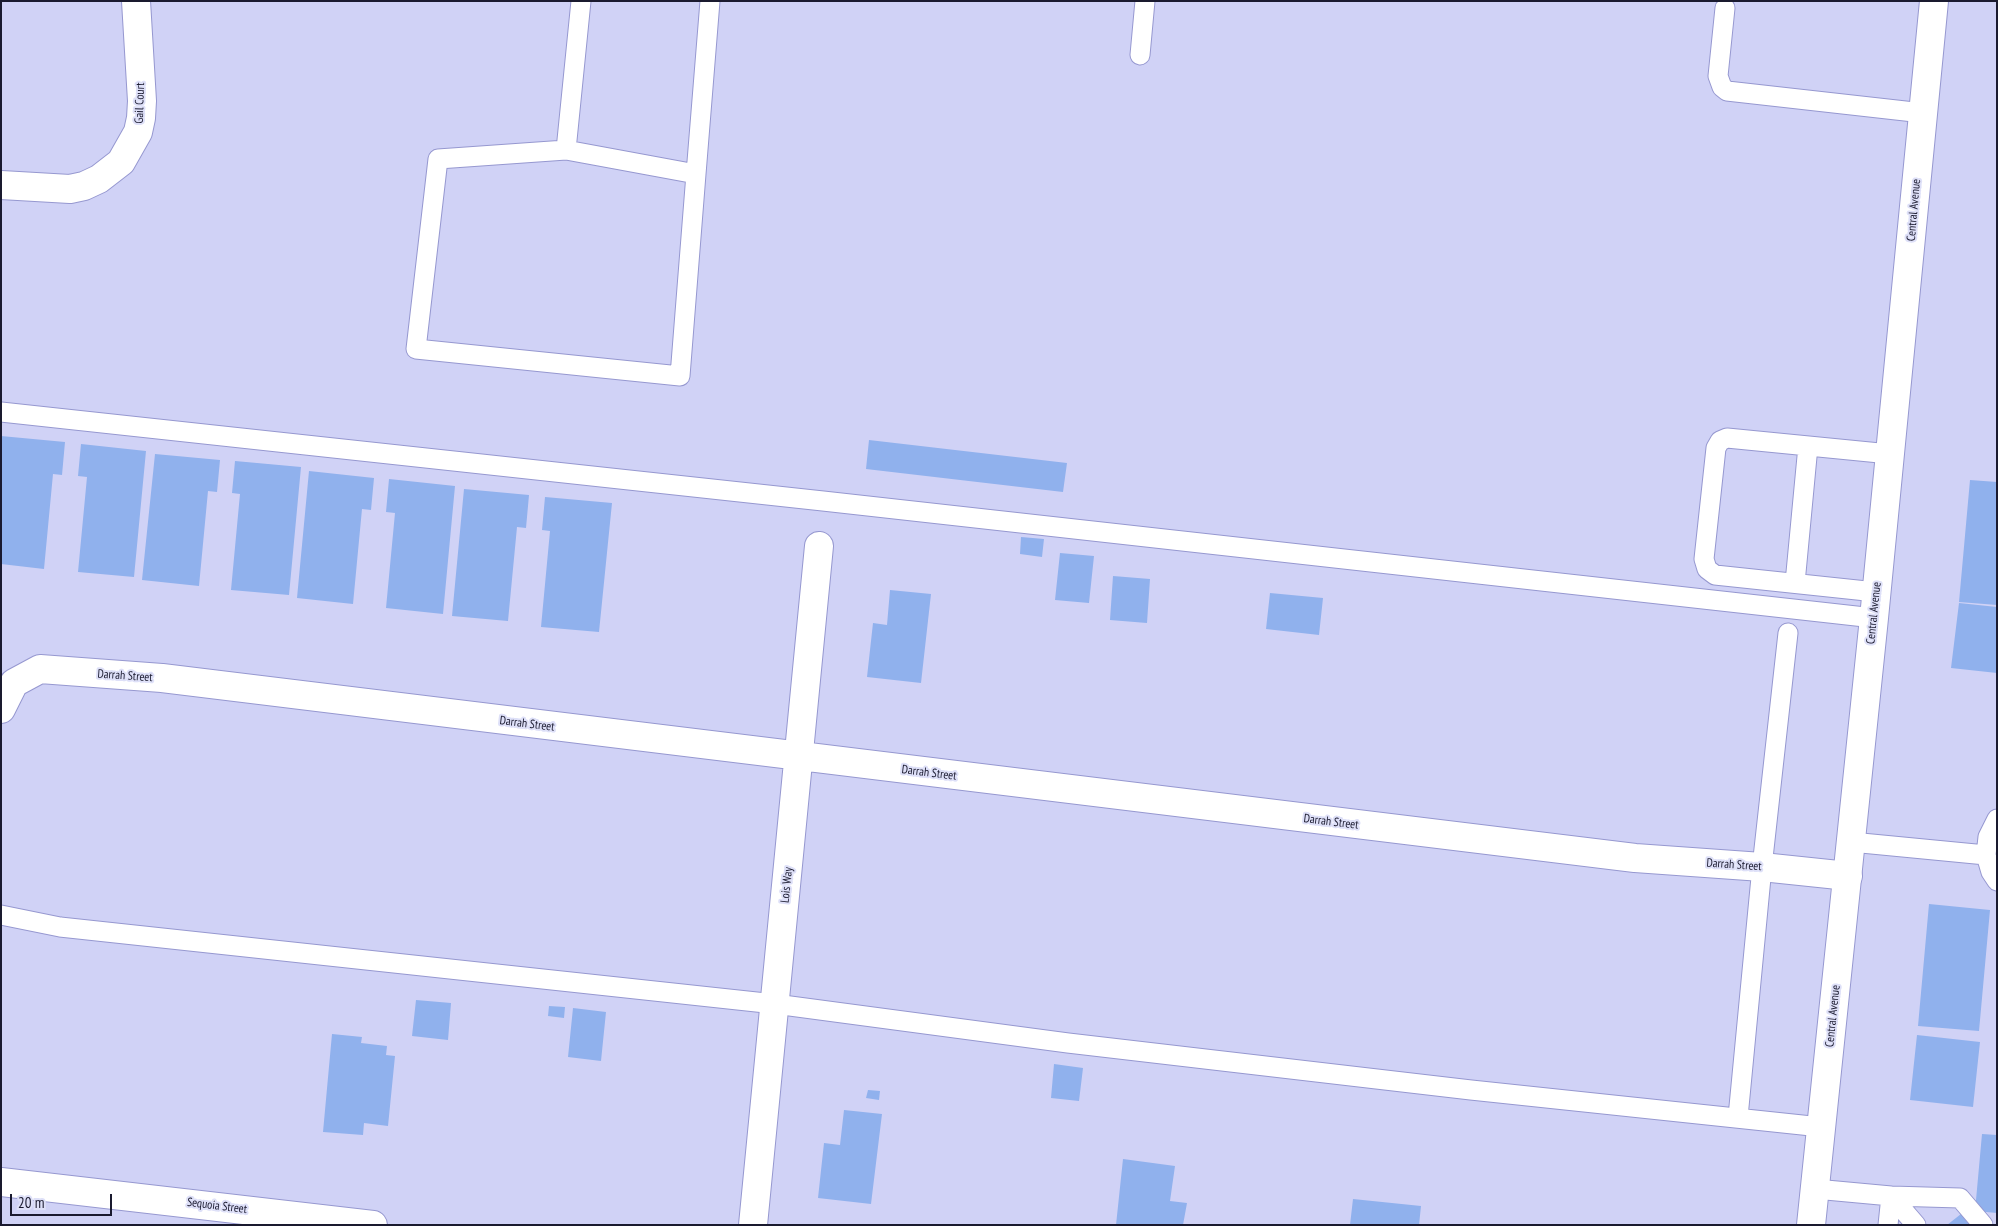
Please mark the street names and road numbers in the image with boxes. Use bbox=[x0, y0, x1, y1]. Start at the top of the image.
street label: Gail Court bbox=[132, 82, 148, 124]
street label: Central Avenue bbox=[1904, 178, 1924, 242]
street label: Central Avenue bbox=[1864, 581, 1884, 645]
street label: Darrah Street bbox=[97, 667, 153, 685]
street label: Darrah Street bbox=[499, 713, 555, 735]
street label: Darrah Street bbox=[901, 762, 957, 784]
street label: Darrah Street bbox=[1303, 811, 1359, 833]
street label: Darrah Street bbox=[1706, 856, 1762, 874]
street label: Lois Way bbox=[778, 866, 796, 904]
street label: Central Avenue bbox=[1823, 984, 1843, 1048]
street label: Sequoia Street bbox=[186, 1195, 248, 1217]

